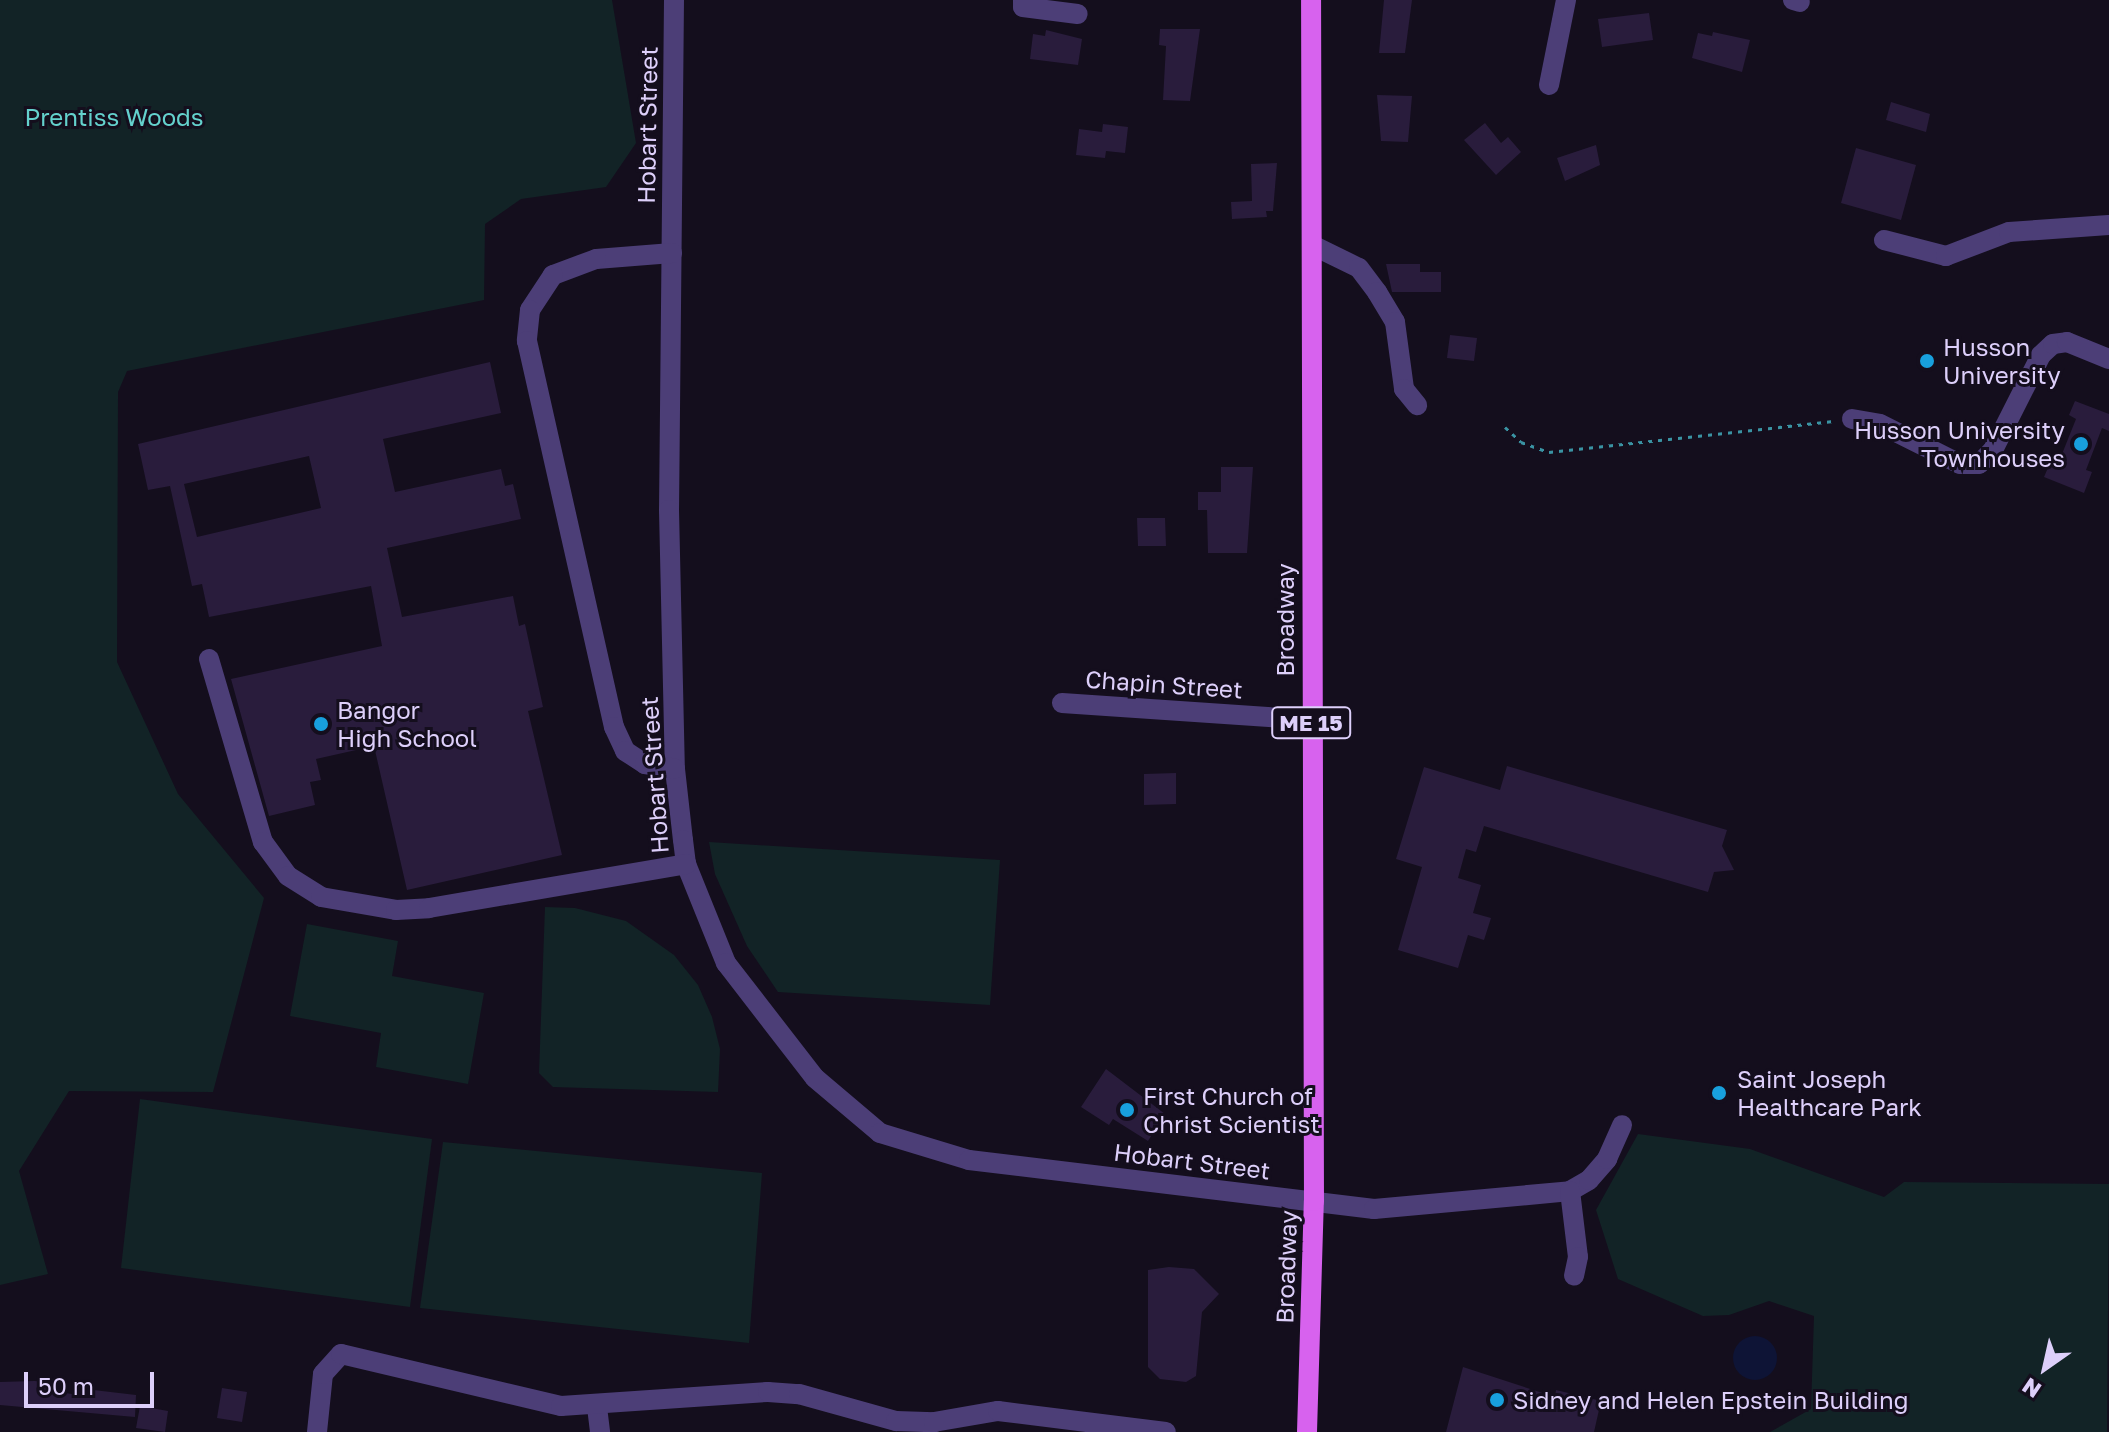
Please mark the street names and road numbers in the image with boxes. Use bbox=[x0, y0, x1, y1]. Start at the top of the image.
street label: Hobart Street bbox=[631, 46, 663, 204]
street label: Broadway bbox=[1271, 563, 1299, 677]
street label: Chapin Street bbox=[1084, 664, 1244, 704]
street label: Hobart Street bbox=[634, 695, 674, 855]
road number: ME 15 bbox=[1271, 705, 1351, 741]
street label: Hobart Street bbox=[1112, 1137, 1272, 1185]
street label: Broadway bbox=[1270, 1210, 1302, 1324]

